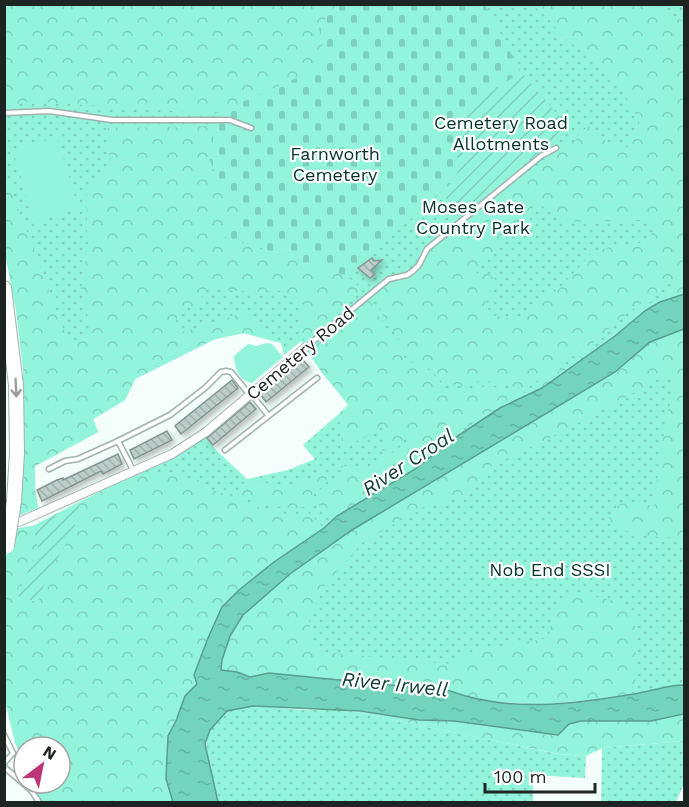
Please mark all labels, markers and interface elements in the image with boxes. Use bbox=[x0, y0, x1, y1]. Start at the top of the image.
park label: Cemetery Road Allotments bbox=[434, 112, 568, 154]
park label: Farnworth Cemetery bbox=[290, 143, 380, 185]
park label: Moses Gate Country Park bbox=[416, 196, 530, 238]
street label: Cemetery Road bbox=[242, 302, 358, 404]
one-way arrow bbox=[10, 378, 21, 398]
water label: River Croal bbox=[358, 423, 458, 501]
park label: Nob End SSSI bbox=[489, 559, 611, 580]
water label: River Irwell bbox=[341, 666, 449, 702]
north arrow bbox=[12, 735, 72, 795]
text: N bbox=[40, 742, 60, 764]
scale bar bbox=[485, 756, 594, 794]
text: 100 m bbox=[494, 766, 547, 787]

